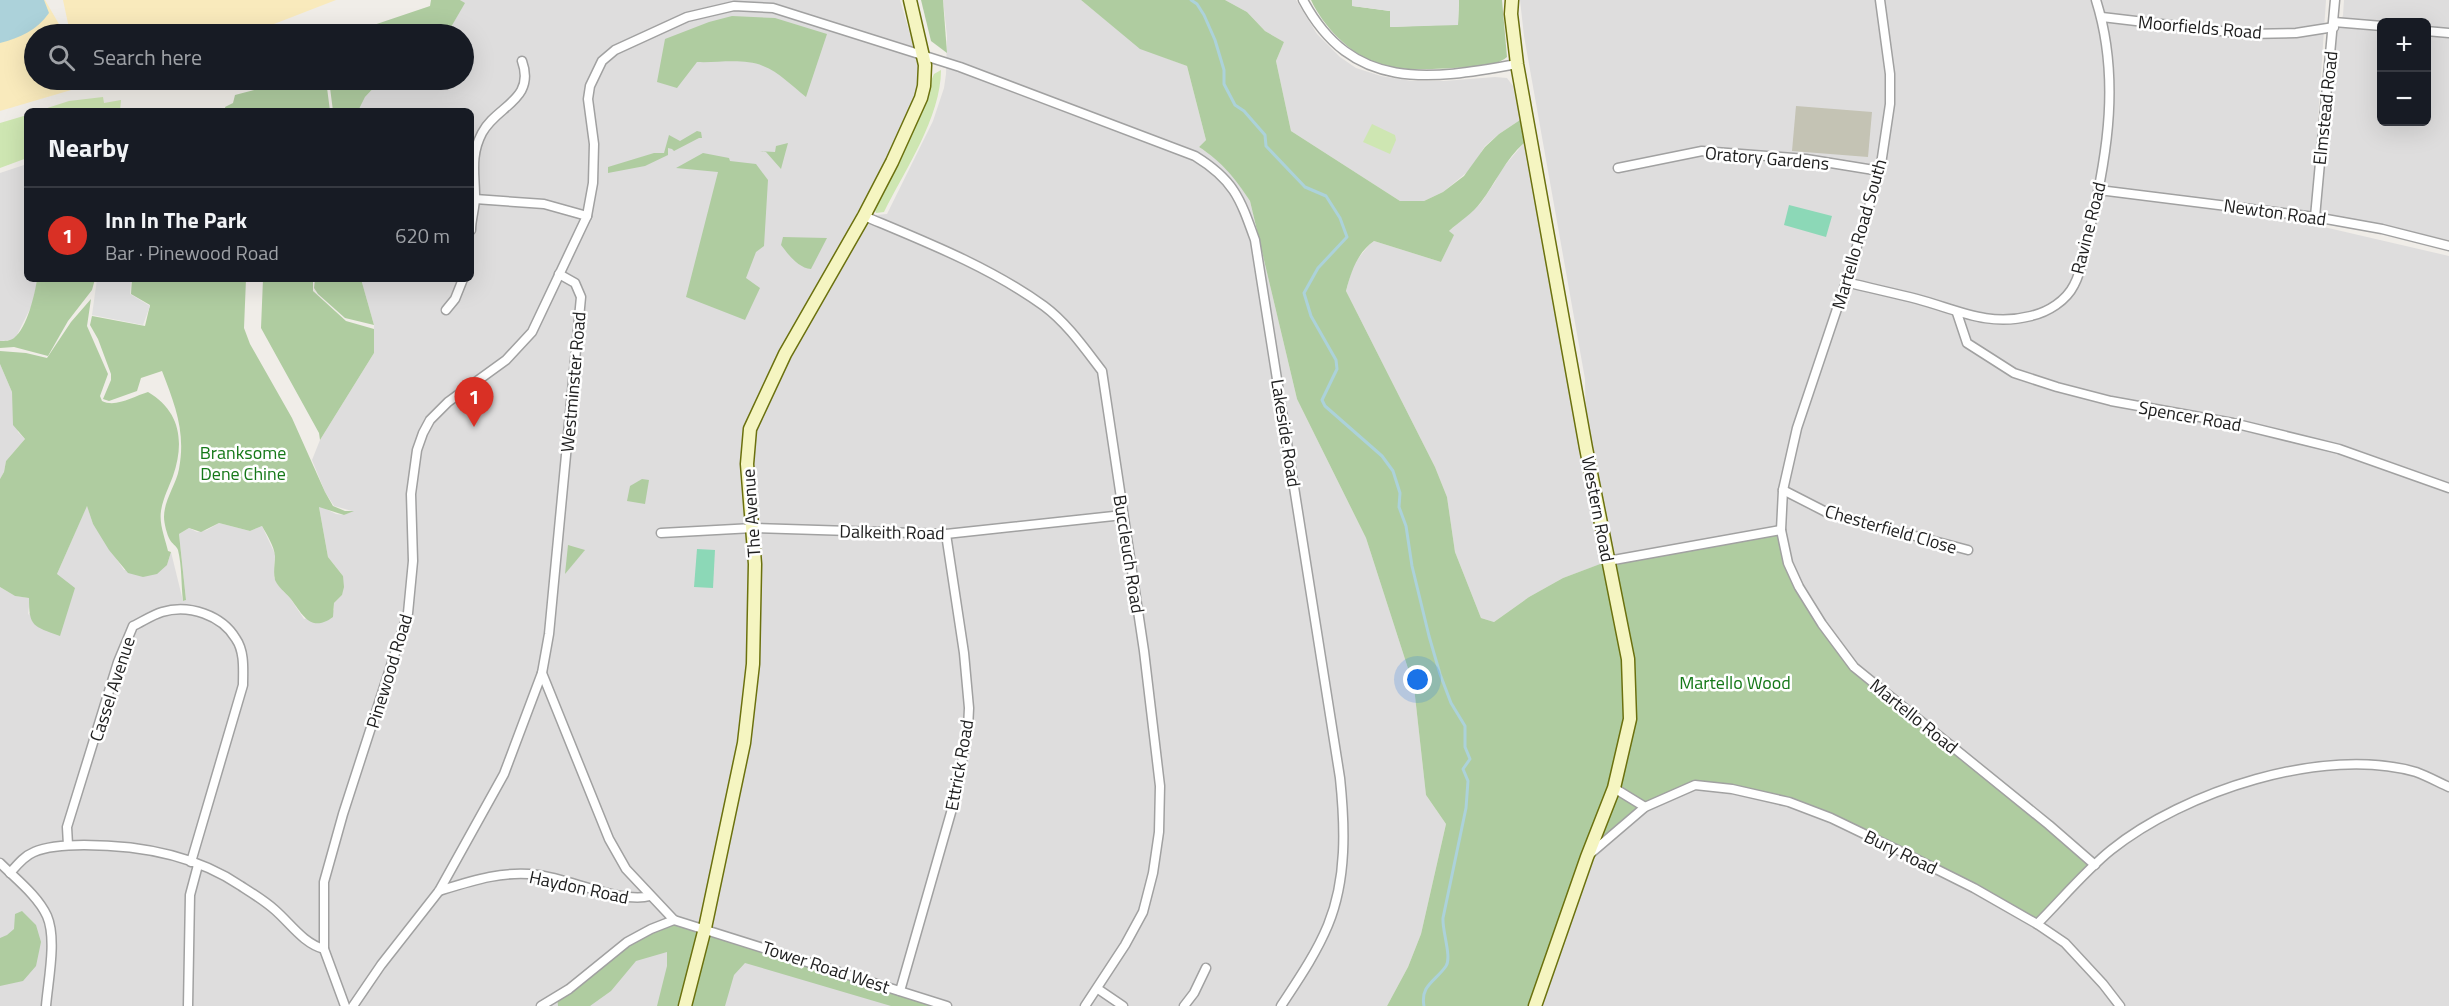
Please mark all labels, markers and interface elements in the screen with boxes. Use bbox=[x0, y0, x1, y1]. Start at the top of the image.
street label: Moorfields Road bbox=[2137, 8, 2263, 46]
map controls bbox=[2377, 18, 2431, 126]
button: + bbox=[2377, 18, 2431, 72]
search box bbox=[24, 24, 474, 90]
text: Search here bbox=[93, 40, 202, 74]
icon: search bbox=[45, 41, 78, 74]
street label: Elmstead Road bbox=[2306, 50, 2344, 166]
button: − bbox=[2377, 72, 2431, 126]
text: Nearby bbox=[48, 128, 129, 167]
street label: Oratory Gardens bbox=[1704, 139, 1830, 177]
street label: Martello Road South bbox=[1825, 156, 1893, 312]
street label: Ravine Road bbox=[2063, 179, 2113, 277]
street label: Newton Road bbox=[2222, 191, 2328, 233]
text: Inn In The Park bbox=[105, 203, 247, 237]
text: 1 bbox=[62, 220, 73, 251]
text: 620 m bbox=[395, 220, 450, 251]
text: Bar · Pinewood Road bbox=[105, 237, 279, 268]
street label: Westminster Road bbox=[553, 311, 593, 453]
street label: Lakeside Road bbox=[1264, 377, 1308, 489]
pin: 1 bbox=[454, 378, 494, 427]
street label: Spencer Road bbox=[2136, 394, 2244, 438]
park label: Branksome Dene Chine bbox=[200, 439, 286, 487]
street label: Western Road bbox=[1575, 454, 1621, 564]
street label: The Avenue bbox=[734, 468, 768, 558]
street label: Buccleuch Road bbox=[1106, 493, 1152, 615]
street label: Chesterfield Close bbox=[1822, 497, 1960, 561]
street label: Dalkeith Road bbox=[839, 518, 945, 546]
street label: Pinewood Road bbox=[359, 610, 419, 732]
street label: Cassel Avenue bbox=[82, 633, 142, 745]
your location bbox=[1403, 665, 1432, 694]
park label: Martello Wood bbox=[1679, 669, 1791, 696]
street label: Martello Road bbox=[1864, 672, 1964, 760]
street label: Ettrick Road bbox=[938, 717, 980, 813]
street label: Bury Road bbox=[1860, 823, 1942, 881]
street label: Haydon Road bbox=[527, 863, 631, 911]
street label: Tower Road West bbox=[759, 934, 894, 1001]

